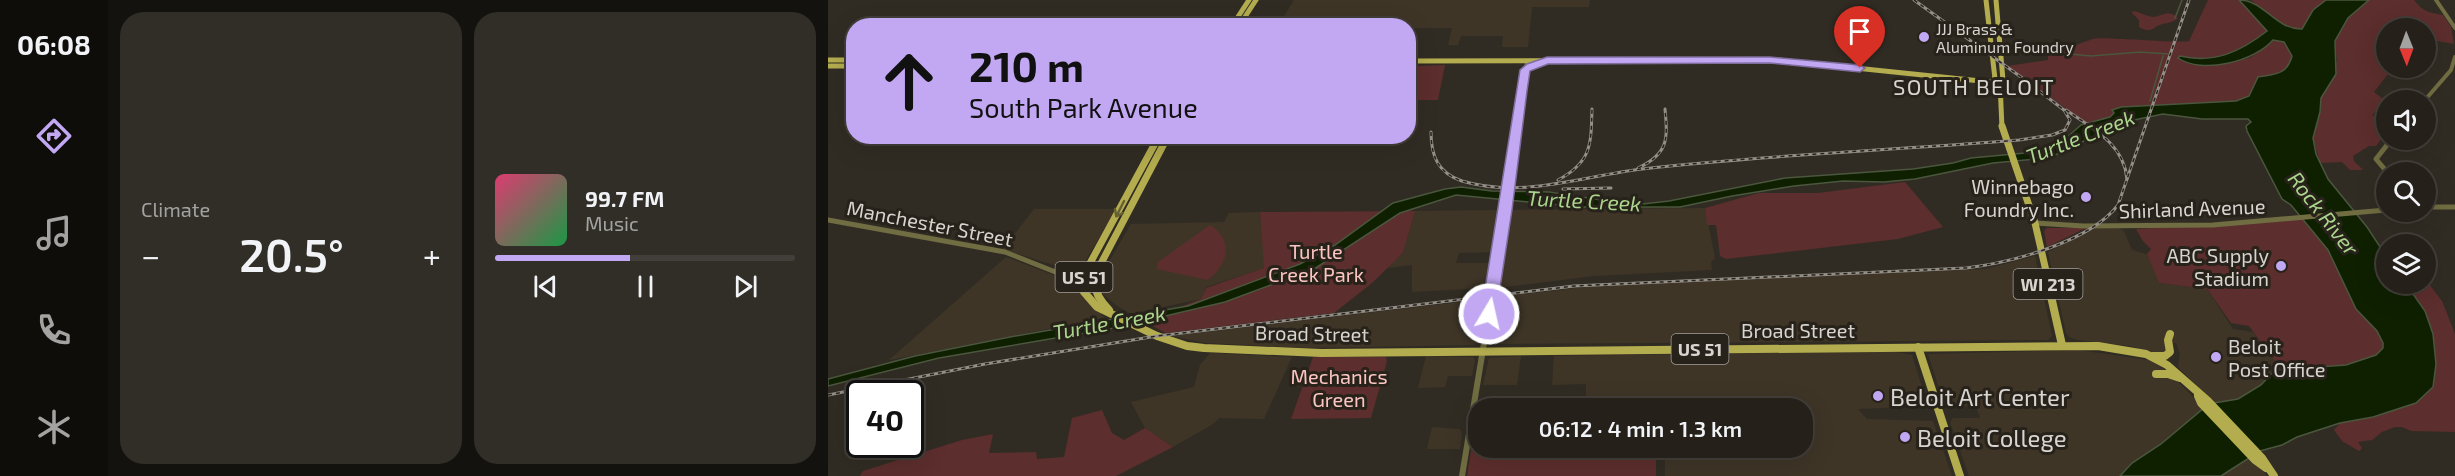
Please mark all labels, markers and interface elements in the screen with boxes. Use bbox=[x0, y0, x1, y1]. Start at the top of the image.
pin bbox=[1834, 6, 1885, 68]
icon: arrive bbox=[1843, 15, 1876, 48]
north arrow bbox=[2376, 18, 2436, 78]
map controls bbox=[2376, 18, 2436, 294]
place label: JJJ Brass & Aluminum Foundry bbox=[1936, 19, 2074, 56]
text: 06:08 bbox=[17, 28, 91, 60]
marker: JJJ Brass & Aluminum Foundry bbox=[1917, 30, 1931, 44]
text: 210 m bbox=[969, 40, 1084, 90]
icon: ahead bbox=[870, 42, 948, 120]
district label: SOUTH BELOIT bbox=[1893, 73, 2055, 99]
button: sound bbox=[2376, 90, 2436, 150]
text: South Park Avenue bbox=[969, 91, 1198, 123]
water label: Turtle Creek bbox=[2022, 104, 2138, 168]
icon: directions bbox=[33, 115, 75, 157]
button: search bbox=[2376, 162, 2436, 222]
water label: Rock River bbox=[2284, 166, 2365, 260]
place label: Winnebago Foundry Inc. bbox=[1964, 174, 2074, 221]
text: 99.7 FM bbox=[585, 185, 664, 211]
water label: Turtle Creek bbox=[1526, 185, 1642, 215]
marker: Winnebago Foundry Inc. bbox=[2079, 190, 2093, 204]
street label: Shirland Avenue bbox=[2118, 193, 2266, 223]
street label: Manchester Street bbox=[845, 195, 1015, 251]
text: Climate bbox=[141, 197, 210, 221]
one-way arrow bbox=[1114, 199, 1125, 217]
text: Music bbox=[585, 211, 639, 235]
icon: music bbox=[33, 212, 75, 254]
text: 20.5° bbox=[239, 227, 344, 281]
button: layers bbox=[2376, 234, 2436, 294]
text: − bbox=[141, 235, 160, 275]
text: + bbox=[423, 235, 441, 275]
park label: Turtle Creek Park bbox=[1268, 239, 1364, 286]
place label: ABC Supply Stadium bbox=[2166, 243, 2269, 290]
marker: ABC Supply Stadium bbox=[2274, 259, 2288, 273]
road number: US 51 bbox=[1056, 262, 1112, 292]
road number: WI 213 bbox=[2014, 269, 2082, 299]
icon: previous bbox=[529, 270, 562, 303]
icon: pause bbox=[629, 270, 662, 303]
icon: next bbox=[729, 270, 762, 303]
position arrow bbox=[1457, 282, 1521, 346]
water label: Turtle Creek bbox=[1051, 300, 1168, 344]
icon: phone bbox=[33, 309, 75, 351]
street label: Broad Street bbox=[1741, 318, 1855, 342]
street label: Broad Street bbox=[1255, 320, 1370, 346]
road number: US 51 bbox=[1672, 334, 1728, 364]
place label: Beloit Post Office bbox=[2228, 334, 2326, 381]
marker: Beloit Post Office bbox=[2209, 350, 2223, 364]
park label: Mechanics Green bbox=[1290, 364, 1388, 411]
speed limit sign: 40 bbox=[846, 380, 924, 458]
place label: Beloit Art Center bbox=[1890, 382, 2070, 411]
marker: Beloit Art Center bbox=[1871, 389, 1885, 403]
icon: climate bbox=[33, 406, 75, 448]
text: 06:12 · 4 min · 1.3 km bbox=[1539, 415, 1742, 441]
place label: Beloit College bbox=[1917, 423, 2067, 452]
marker: Beloit College bbox=[1898, 430, 1912, 444]

